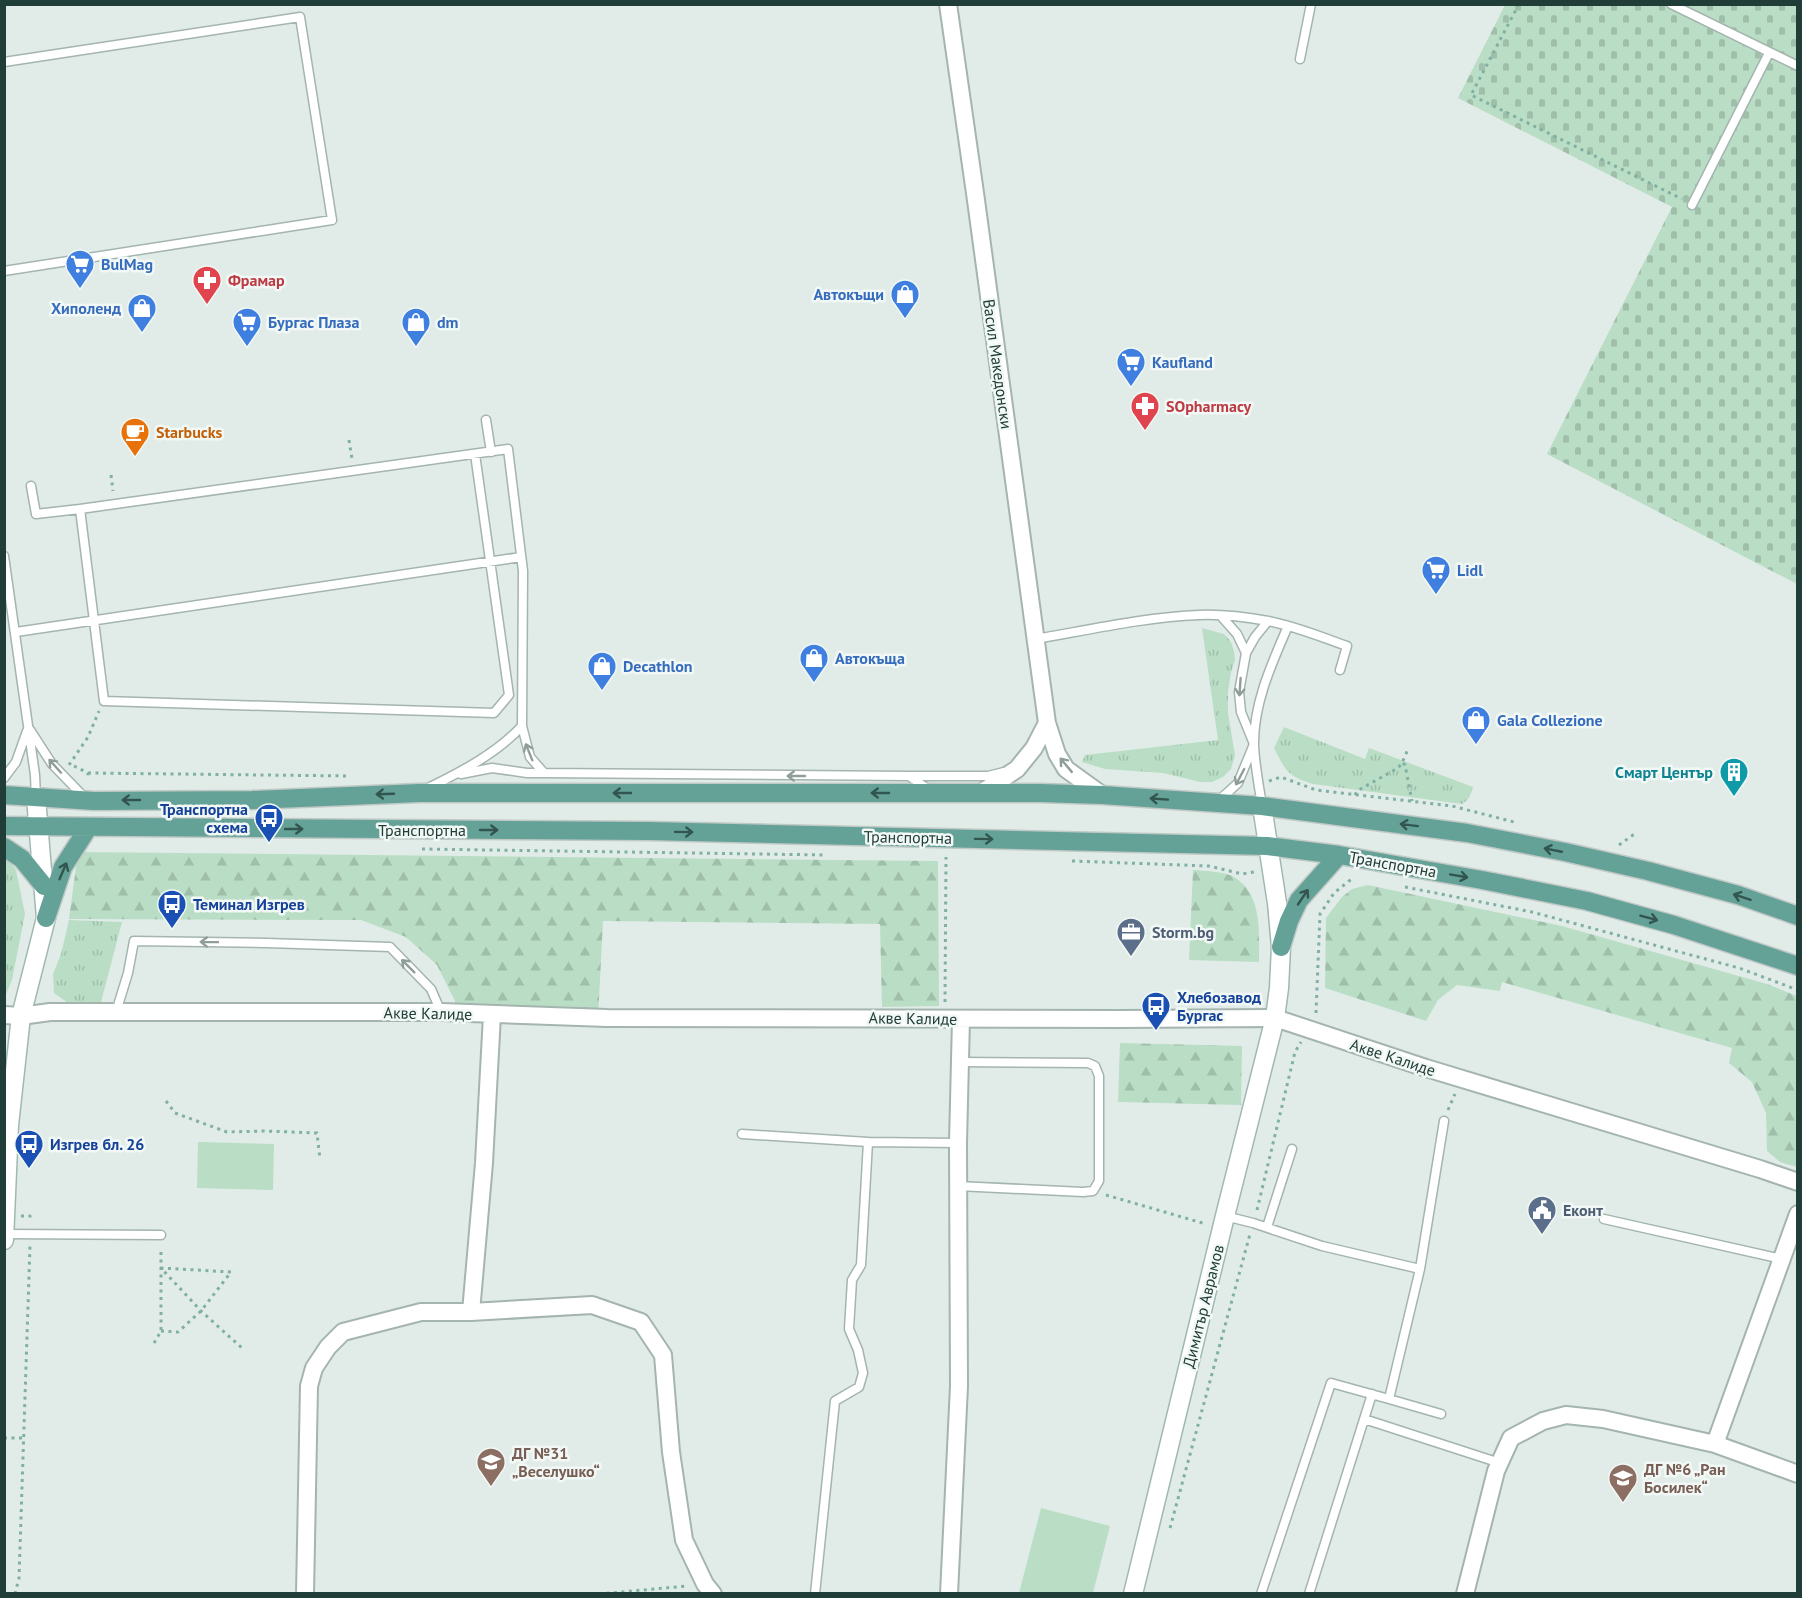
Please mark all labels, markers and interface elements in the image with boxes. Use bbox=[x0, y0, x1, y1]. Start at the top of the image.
supermarket icon: BulMag bbox=[64, 248, 96, 290]
place label: BulMag bbox=[101, 254, 153, 274]
pharmacy icon: Фрамар bbox=[191, 264, 223, 306]
place label: Фрамар bbox=[228, 270, 285, 290]
shop icon: Автокъщи bbox=[889, 278, 921, 320]
place label: Автокъщи bbox=[813, 284, 884, 304]
shop icon: Хиполенд bbox=[126, 292, 158, 334]
place label: Хиполенд bbox=[51, 298, 121, 318]
street label: Васил Македонски bbox=[979, 298, 1017, 430]
supermarket icon: Бургас Плаза bbox=[231, 306, 263, 348]
shop icon: dm bbox=[400, 306, 432, 348]
place label: Бургас Плаза bbox=[268, 312, 359, 332]
place label: dm bbox=[437, 312, 459, 332]
supermarket icon: Kaufland bbox=[1115, 346, 1147, 388]
place label: Kaufland bbox=[1152, 352, 1213, 372]
pharmacy icon: SOpharmacy bbox=[1129, 390, 1161, 432]
place label: SOpharmacy bbox=[1166, 396, 1252, 416]
cafe icon: Starbucks bbox=[119, 416, 151, 458]
place label: Starbucks bbox=[156, 422, 223, 442]
supermarket icon: Lidl bbox=[1420, 554, 1452, 596]
place label: Lidl bbox=[1457, 560, 1483, 580]
shop icon: Автокъща bbox=[798, 642, 830, 684]
place label: Автокъща bbox=[835, 648, 905, 668]
shop icon: Decathlon bbox=[586, 650, 618, 692]
place label: Decathlon bbox=[623, 656, 693, 676]
one-way arrow bbox=[1235, 676, 1246, 696]
shop icon: Gala Collezione bbox=[1460, 704, 1492, 746]
place label: Gala Collezione bbox=[1497, 710, 1603, 730]
one-way arrow bbox=[523, 744, 534, 762]
building icon: Смарт Център bbox=[1718, 756, 1750, 798]
one-way arrow bbox=[1059, 758, 1073, 773]
one-way arrow bbox=[48, 759, 62, 774]
place label: Смарт Център bbox=[1615, 762, 1713, 782]
one-way arrow bbox=[1234, 768, 1246, 785]
one-way arrow bbox=[787, 770, 807, 782]
one-way arrow bbox=[612, 787, 632, 799]
one-way arrow bbox=[870, 787, 890, 799]
one-way arrow bbox=[375, 788, 395, 800]
one-way arrow bbox=[1149, 793, 1169, 804]
one-way arrow bbox=[121, 795, 141, 806]
place label: Транспортна схема bbox=[160, 799, 248, 837]
bus stop icon: Транспортна схема bbox=[253, 802, 285, 844]
street label: Транспортна bbox=[378, 820, 466, 840]
one-way arrow bbox=[1400, 820, 1419, 831]
one-way arrow bbox=[283, 823, 303, 835]
one-way arrow bbox=[478, 824, 498, 836]
one-way arrow bbox=[673, 826, 693, 837]
street label: Транспортна bbox=[864, 826, 952, 848]
one-way arrow bbox=[973, 833, 993, 845]
one-way arrow bbox=[1544, 844, 1563, 855]
street label: Транспортна bbox=[1348, 847, 1438, 881]
one-way arrow bbox=[58, 862, 69, 880]
one-way arrow bbox=[1449, 871, 1468, 882]
bus stop icon: Теминал Изгрев bbox=[156, 888, 188, 930]
one-way arrow bbox=[1297, 889, 1309, 905]
one-way arrow bbox=[1733, 890, 1752, 901]
place label: Теминал Изгрев bbox=[193, 894, 305, 914]
one-way arrow bbox=[1639, 913, 1658, 925]
office icon: Storm.bg bbox=[1115, 916, 1147, 958]
place label: Storm.bg bbox=[1152, 922, 1214, 942]
one-way arrow bbox=[199, 936, 219, 948]
one-way arrow bbox=[401, 958, 416, 973]
place label: Хлебозавод Бургас bbox=[1177, 987, 1261, 1025]
bus stop icon: Хлебозавод Бургас bbox=[1140, 990, 1172, 1032]
street label: Акве Калиде bbox=[384, 1002, 472, 1024]
street label: Акве Калиде bbox=[869, 1007, 957, 1029]
street label: Акве Калиде bbox=[1348, 1034, 1438, 1080]
bus stop icon: Изгрев бл. 26 bbox=[13, 1128, 45, 1170]
place label: Изгрев бл. 26 bbox=[50, 1134, 144, 1154]
public building icon: Еконт bbox=[1526, 1194, 1558, 1236]
place label: Еконт bbox=[1563, 1200, 1603, 1220]
street label: Димитър Аврамов bbox=[1178, 1242, 1228, 1370]
place label: ДГ №31 „Веселушко“ bbox=[512, 1443, 600, 1481]
school or university icon: ДГ №31 „Веселушко“ bbox=[475, 1446, 507, 1488]
place label: ДГ №6 „Ран Босилек“ bbox=[1644, 1459, 1726, 1497]
school or university icon: ДГ №6 „Ран Босилек“ bbox=[1607, 1462, 1639, 1504]

